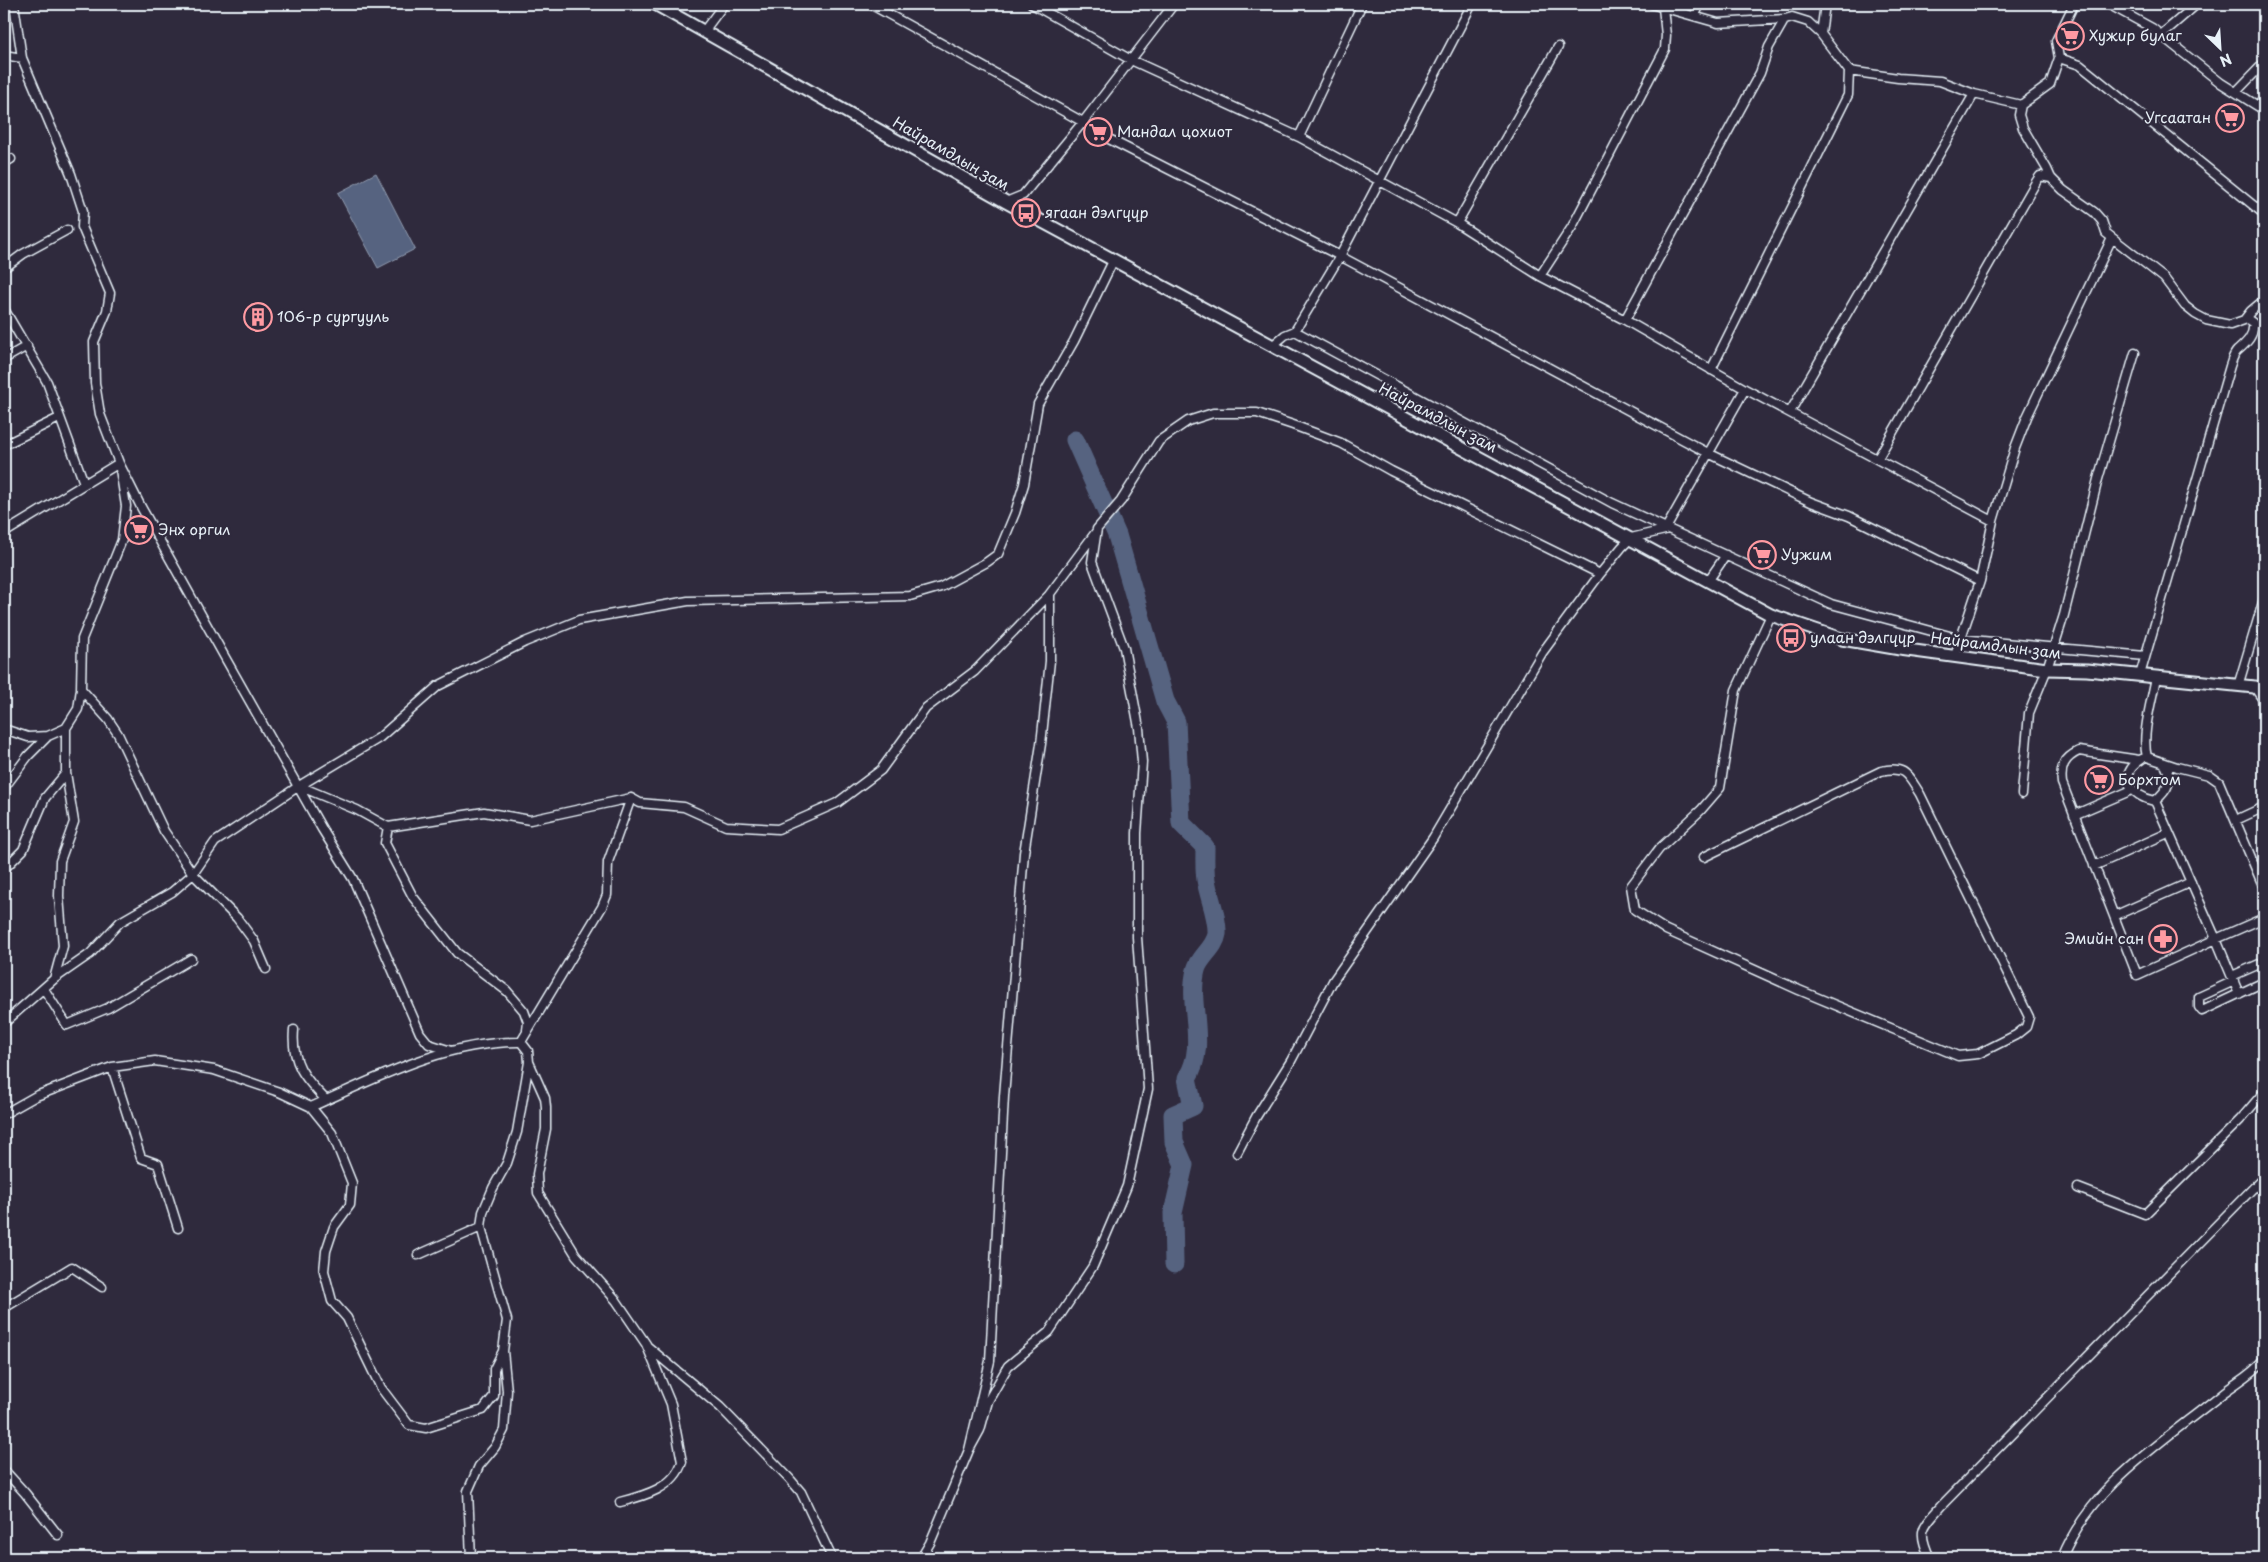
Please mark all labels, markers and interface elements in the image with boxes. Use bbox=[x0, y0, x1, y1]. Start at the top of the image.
supermarket icon: Хужир булаг bbox=[2055, 21, 2085, 51]
north arrow bbox=[2196, 22, 2246, 72]
place label: Хужир булаг bbox=[2089, 23, 2182, 46]
text: N bbox=[2216, 48, 2235, 72]
supermarket icon: Угсаатан bbox=[2215, 103, 2245, 133]
place label: Угсаатан bbox=[2145, 105, 2211, 128]
street label: Найрамдлын зам bbox=[889, 110, 1014, 196]
supermarket icon: Мандал цохиот bbox=[1083, 117, 1113, 147]
place label: Мандал цохиот bbox=[1117, 119, 1233, 142]
bus stop icon: ягаан дэлгүүр bbox=[1011, 198, 1041, 228]
place label: ягаан дэлгүүр bbox=[1045, 200, 1149, 223]
building icon: 106-р сургууль bbox=[243, 302, 273, 332]
place label: 106-р сургууль bbox=[277, 304, 390, 327]
street label: Найрамдлын зам bbox=[1375, 376, 1502, 458]
supermarket icon: Энх оргил bbox=[124, 515, 154, 545]
place label: Энх оргил bbox=[158, 517, 231, 540]
supermarket icon: Уужим bbox=[1747, 540, 1777, 570]
place label: Уужим bbox=[1781, 542, 1832, 565]
bus stop icon: улаан дэлгүүр bbox=[1776, 623, 1806, 653]
place label: улаан дэлгүүр bbox=[1810, 625, 1915, 648]
street label: Найрамдлын зам bbox=[1929, 625, 2063, 664]
supermarket icon: Борхтом bbox=[2084, 765, 2114, 795]
place label: Борхтом bbox=[2118, 767, 2181, 790]
pharmacy icon: Эмийн сан bbox=[2148, 924, 2178, 954]
place label: Эмийн сан bbox=[2064, 926, 2144, 949]

